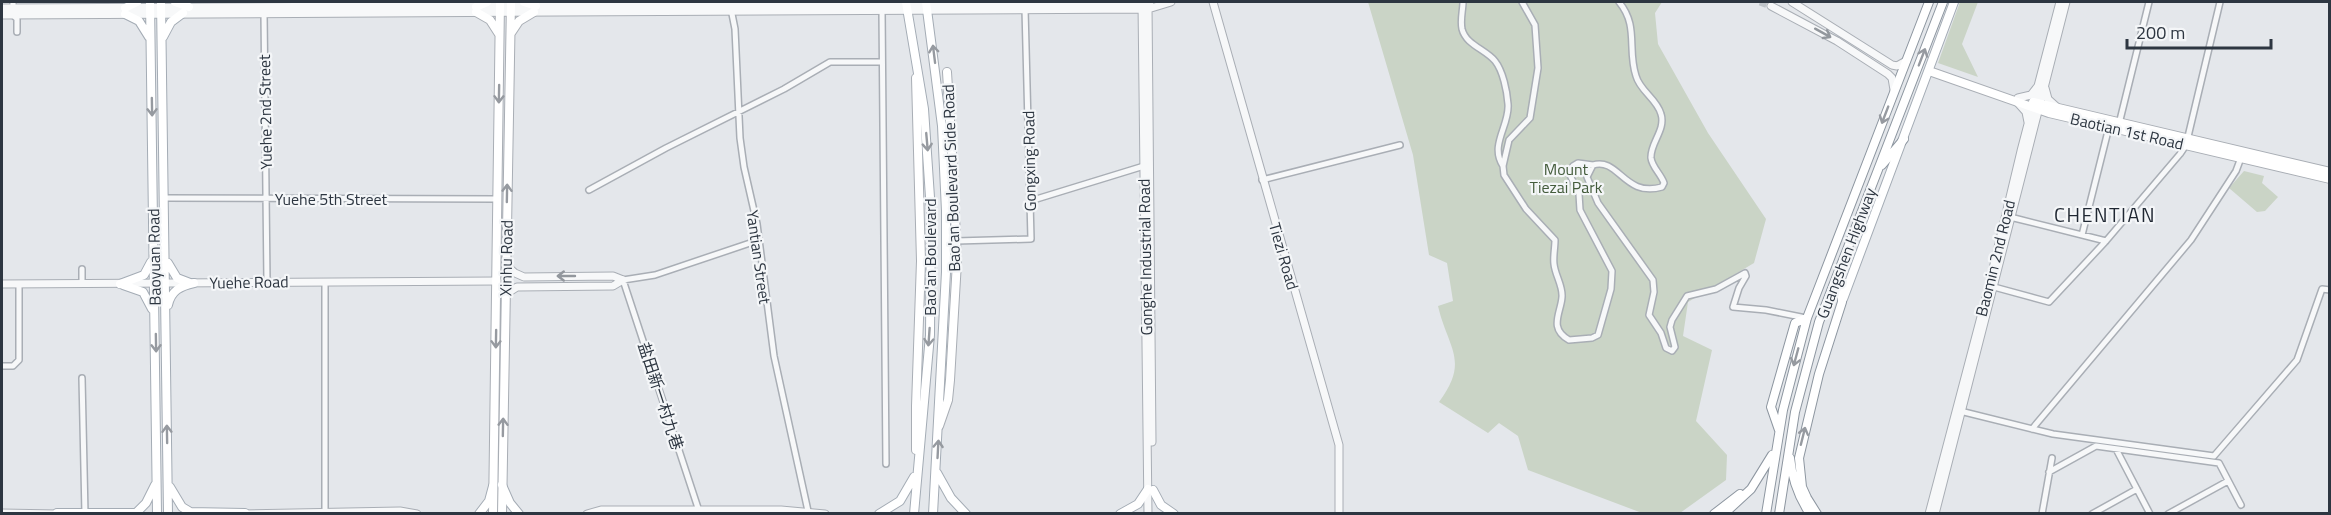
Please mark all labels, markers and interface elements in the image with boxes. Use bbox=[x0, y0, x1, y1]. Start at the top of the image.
scale bar bbox=[2127, 12, 2271, 50]
text: 200 m bbox=[2136, 19, 2185, 46]
one-way arrow bbox=[1814, 27, 1831, 39]
one-way arrow bbox=[928, 44, 939, 64]
one-way arrow bbox=[1917, 48, 1928, 67]
street label: Yuehe 2nd Street bbox=[252, 54, 278, 170]
one-way arrow bbox=[493, 83, 505, 103]
street label: Bao'an Boulevard Side Road bbox=[936, 84, 966, 272]
one-way arrow bbox=[146, 96, 157, 116]
one-way arrow bbox=[1879, 105, 1890, 124]
street label: Baotian 1st Road bbox=[2068, 106, 2186, 156]
street label: Gongxing Road bbox=[1016, 110, 1042, 212]
one-way arrow bbox=[922, 132, 933, 152]
park label: Mount Tiezai Park bbox=[1530, 157, 1603, 199]
street label: Gonghe Industrial Road bbox=[1132, 178, 1158, 336]
one-way arrow bbox=[502, 184, 513, 204]
street label: Guangshen Highway bbox=[1810, 184, 1882, 322]
street label: Yuehe 5th Street bbox=[275, 187, 388, 211]
street label: Baomin 2nd Road bbox=[1969, 197, 2021, 319]
street label: Bao'an Boulevard bbox=[918, 198, 942, 316]
district label: CHENTIAN bbox=[2054, 199, 2156, 230]
street label: Baoyuan Road bbox=[141, 208, 167, 306]
street label: Yantian Street bbox=[741, 208, 778, 306]
street label: Xinhu Road bbox=[493, 220, 519, 296]
street label: Tiezi Road bbox=[1263, 220, 1305, 292]
street label: Yuehe Road bbox=[209, 269, 289, 295]
one-way arrow bbox=[556, 271, 576, 282]
one-way arrow bbox=[923, 327, 934, 347]
one-way arrow bbox=[490, 329, 501, 349]
one-way arrow bbox=[150, 332, 161, 352]
street label: 盐田新一村九巷 bbox=[632, 339, 690, 453]
one-way arrow bbox=[1790, 347, 1802, 366]
one-way arrow bbox=[497, 417, 509, 437]
one-way arrow bbox=[161, 425, 173, 445]
one-way arrow bbox=[1797, 427, 1809, 446]
one-way arrow bbox=[932, 439, 943, 459]

